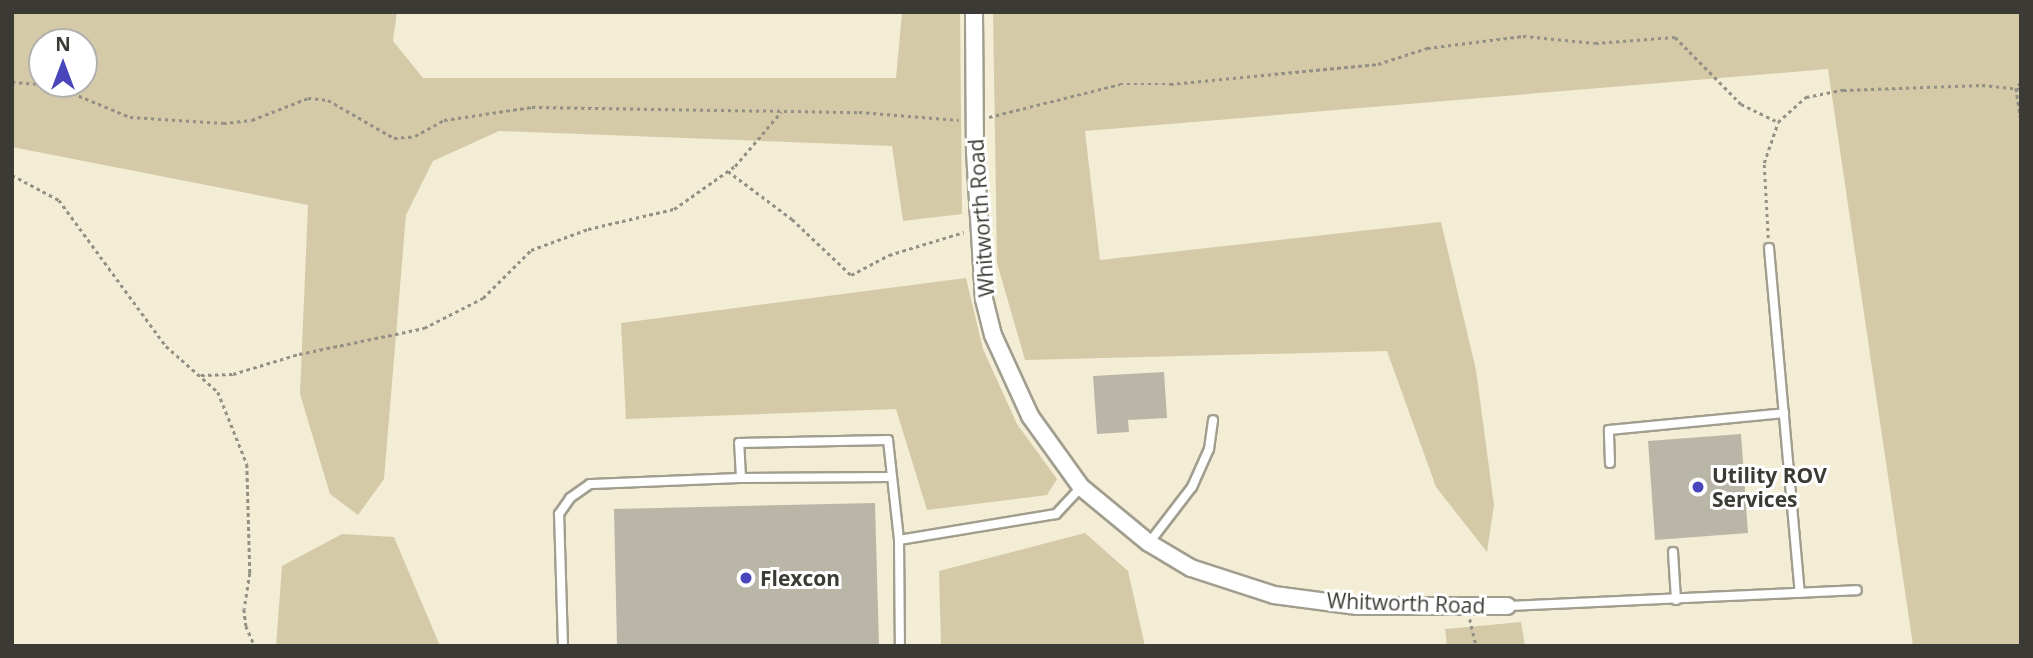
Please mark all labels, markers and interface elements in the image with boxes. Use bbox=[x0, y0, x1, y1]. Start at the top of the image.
north arrow bbox=[28, 28, 98, 98]
text: N bbox=[55, 31, 71, 57]
street label: Whitworth Road bbox=[963, 138, 999, 298]
place label: Utility ROV Services bbox=[1712, 462, 1827, 512]
marker: Utility ROV Services bbox=[1690, 479, 1706, 495]
place label: Flexcon bbox=[760, 565, 840, 591]
marker: Flexcon bbox=[738, 570, 754, 586]
street label: Whitworth Road bbox=[1326, 588, 1486, 618]

